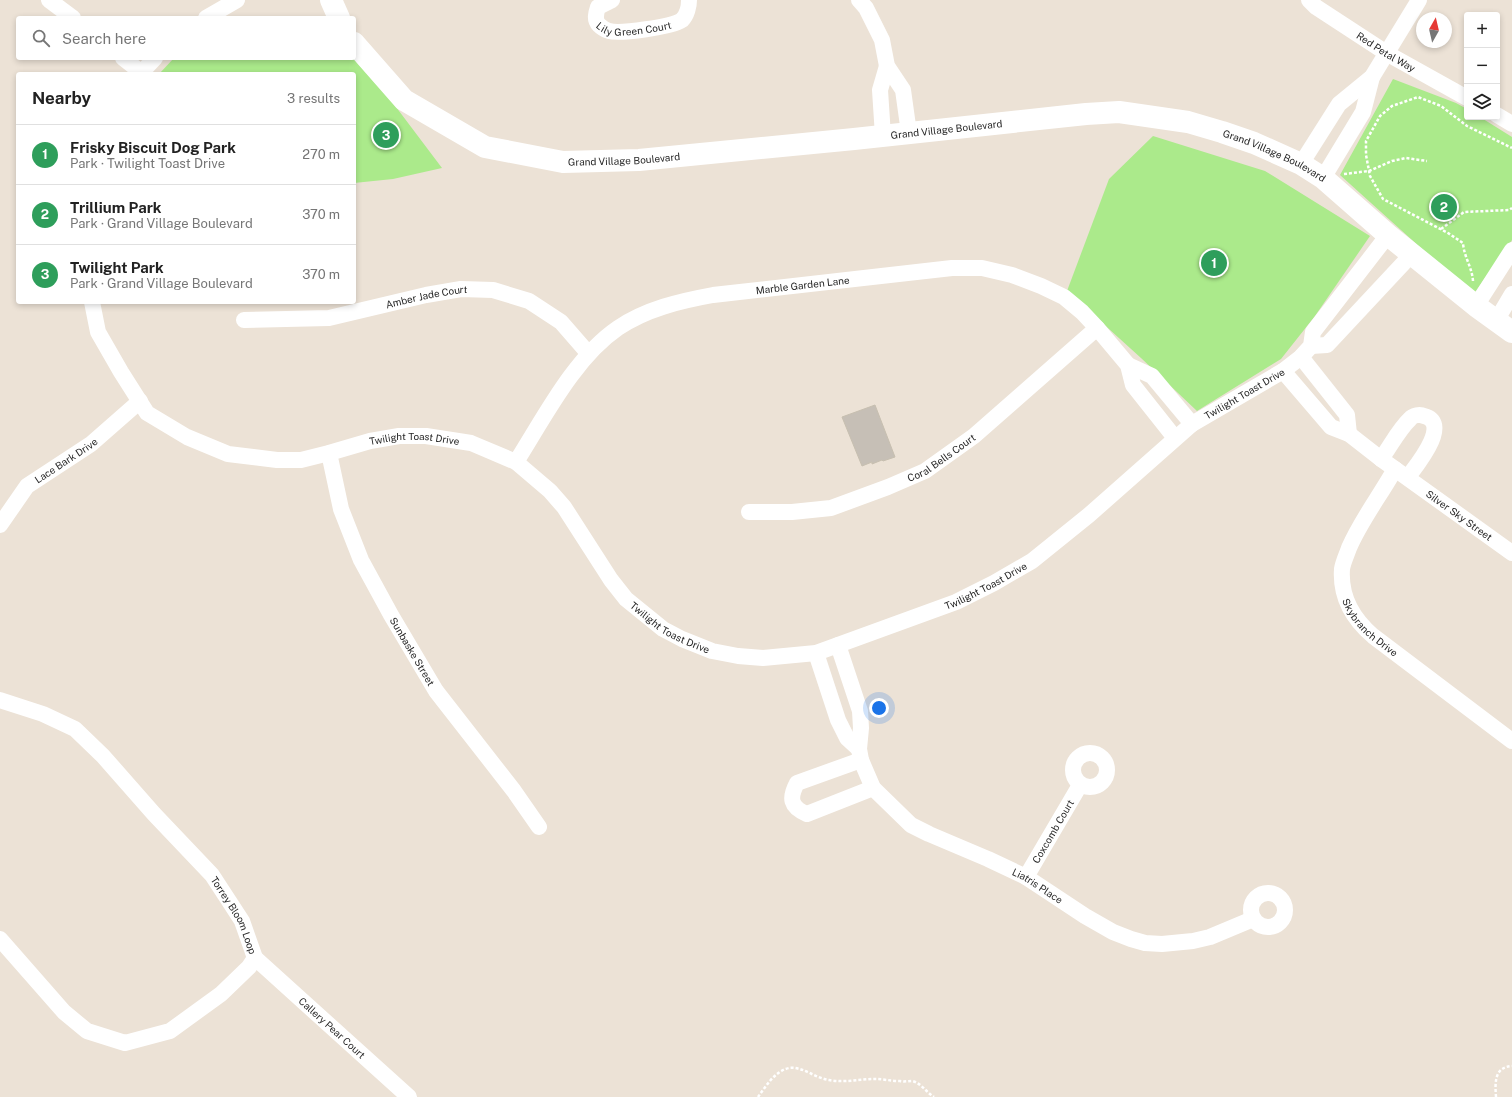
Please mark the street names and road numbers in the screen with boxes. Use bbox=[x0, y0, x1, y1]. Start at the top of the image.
street label: Lily Green Court bbox=[594, 18, 673, 38]
street label: Red Petal Way bbox=[1354, 29, 1418, 74]
street label: Grand Village Boulevard bbox=[890, 117, 1003, 141]
street label: Grand Village Boulevard bbox=[1221, 127, 1328, 184]
street label: Grand Village Boulevard bbox=[568, 150, 681, 168]
street label: Marble Garden Lane bbox=[755, 274, 850, 296]
street label: Amber Jade Court bbox=[384, 283, 468, 310]
street label: Twilight Toast Drive bbox=[1202, 365, 1287, 422]
street label: Twilight Toast Drive bbox=[368, 430, 461, 447]
street label: Coral Bells Court bbox=[905, 431, 978, 484]
street label: Lace Bark Drive bbox=[32, 435, 100, 485]
street label: Silver Sky Street bbox=[1424, 487, 1495, 543]
street label: Twilight Toast Drive bbox=[943, 559, 1029, 612]
street label: Skybranch Drive bbox=[1340, 597, 1401, 659]
street label: Twilight Toast Drive bbox=[628, 599, 712, 656]
street label: Sunbaske Street bbox=[388, 615, 438, 688]
street label: Coxcomb Court bbox=[1029, 797, 1076, 865]
street label: Liatris Place bbox=[1011, 865, 1065, 906]
street label: Torrey Bloom Loop bbox=[208, 874, 259, 956]
street label: Callery Pear Court bbox=[297, 995, 368, 1061]

